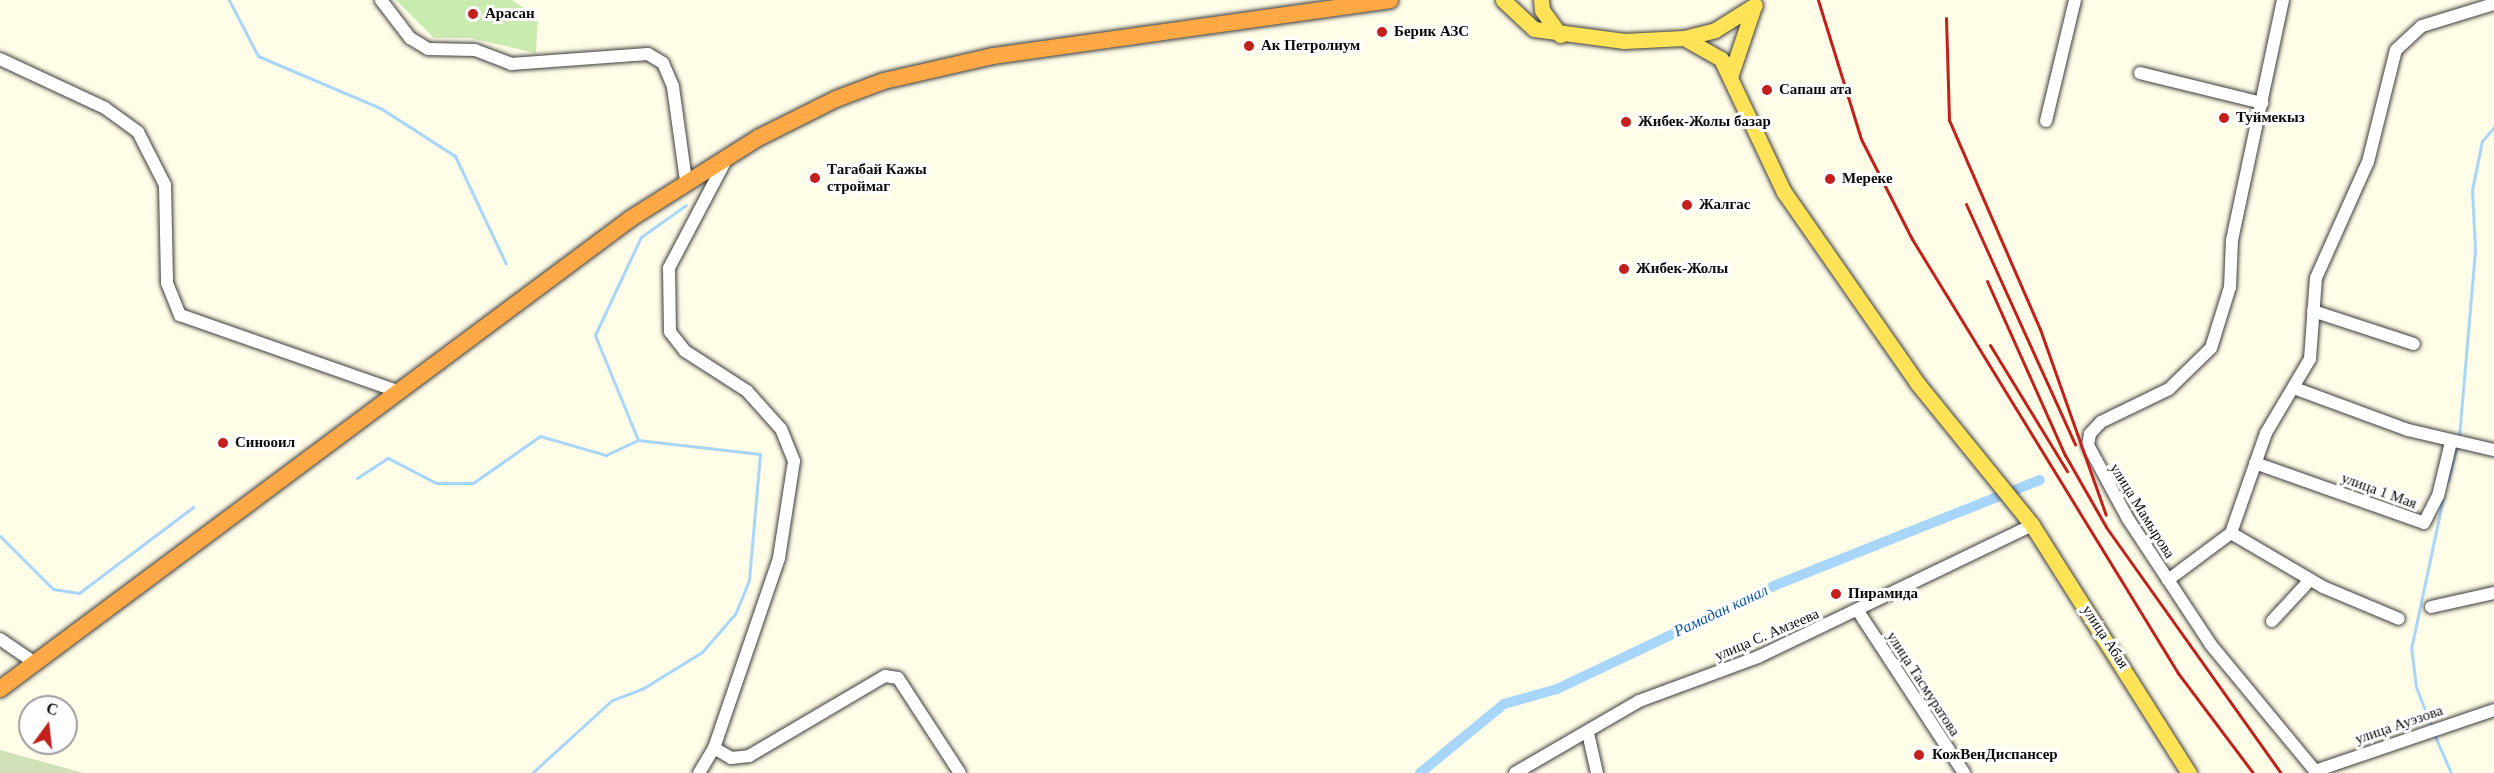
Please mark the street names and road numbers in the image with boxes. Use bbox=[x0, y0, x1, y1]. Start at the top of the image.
street label: улица Мамырова bbox=[2106, 460, 2178, 562]
street label: улица 1 Мая bbox=[2339, 469, 2419, 513]
street label: улица Абая bbox=[2078, 602, 2132, 672]
street label: улица С. Амзеева bbox=[1712, 605, 1822, 665]
street label: улица Тасмуратова bbox=[1882, 628, 1964, 740]
street label: улица Ауэзова bbox=[2353, 702, 2445, 748]

